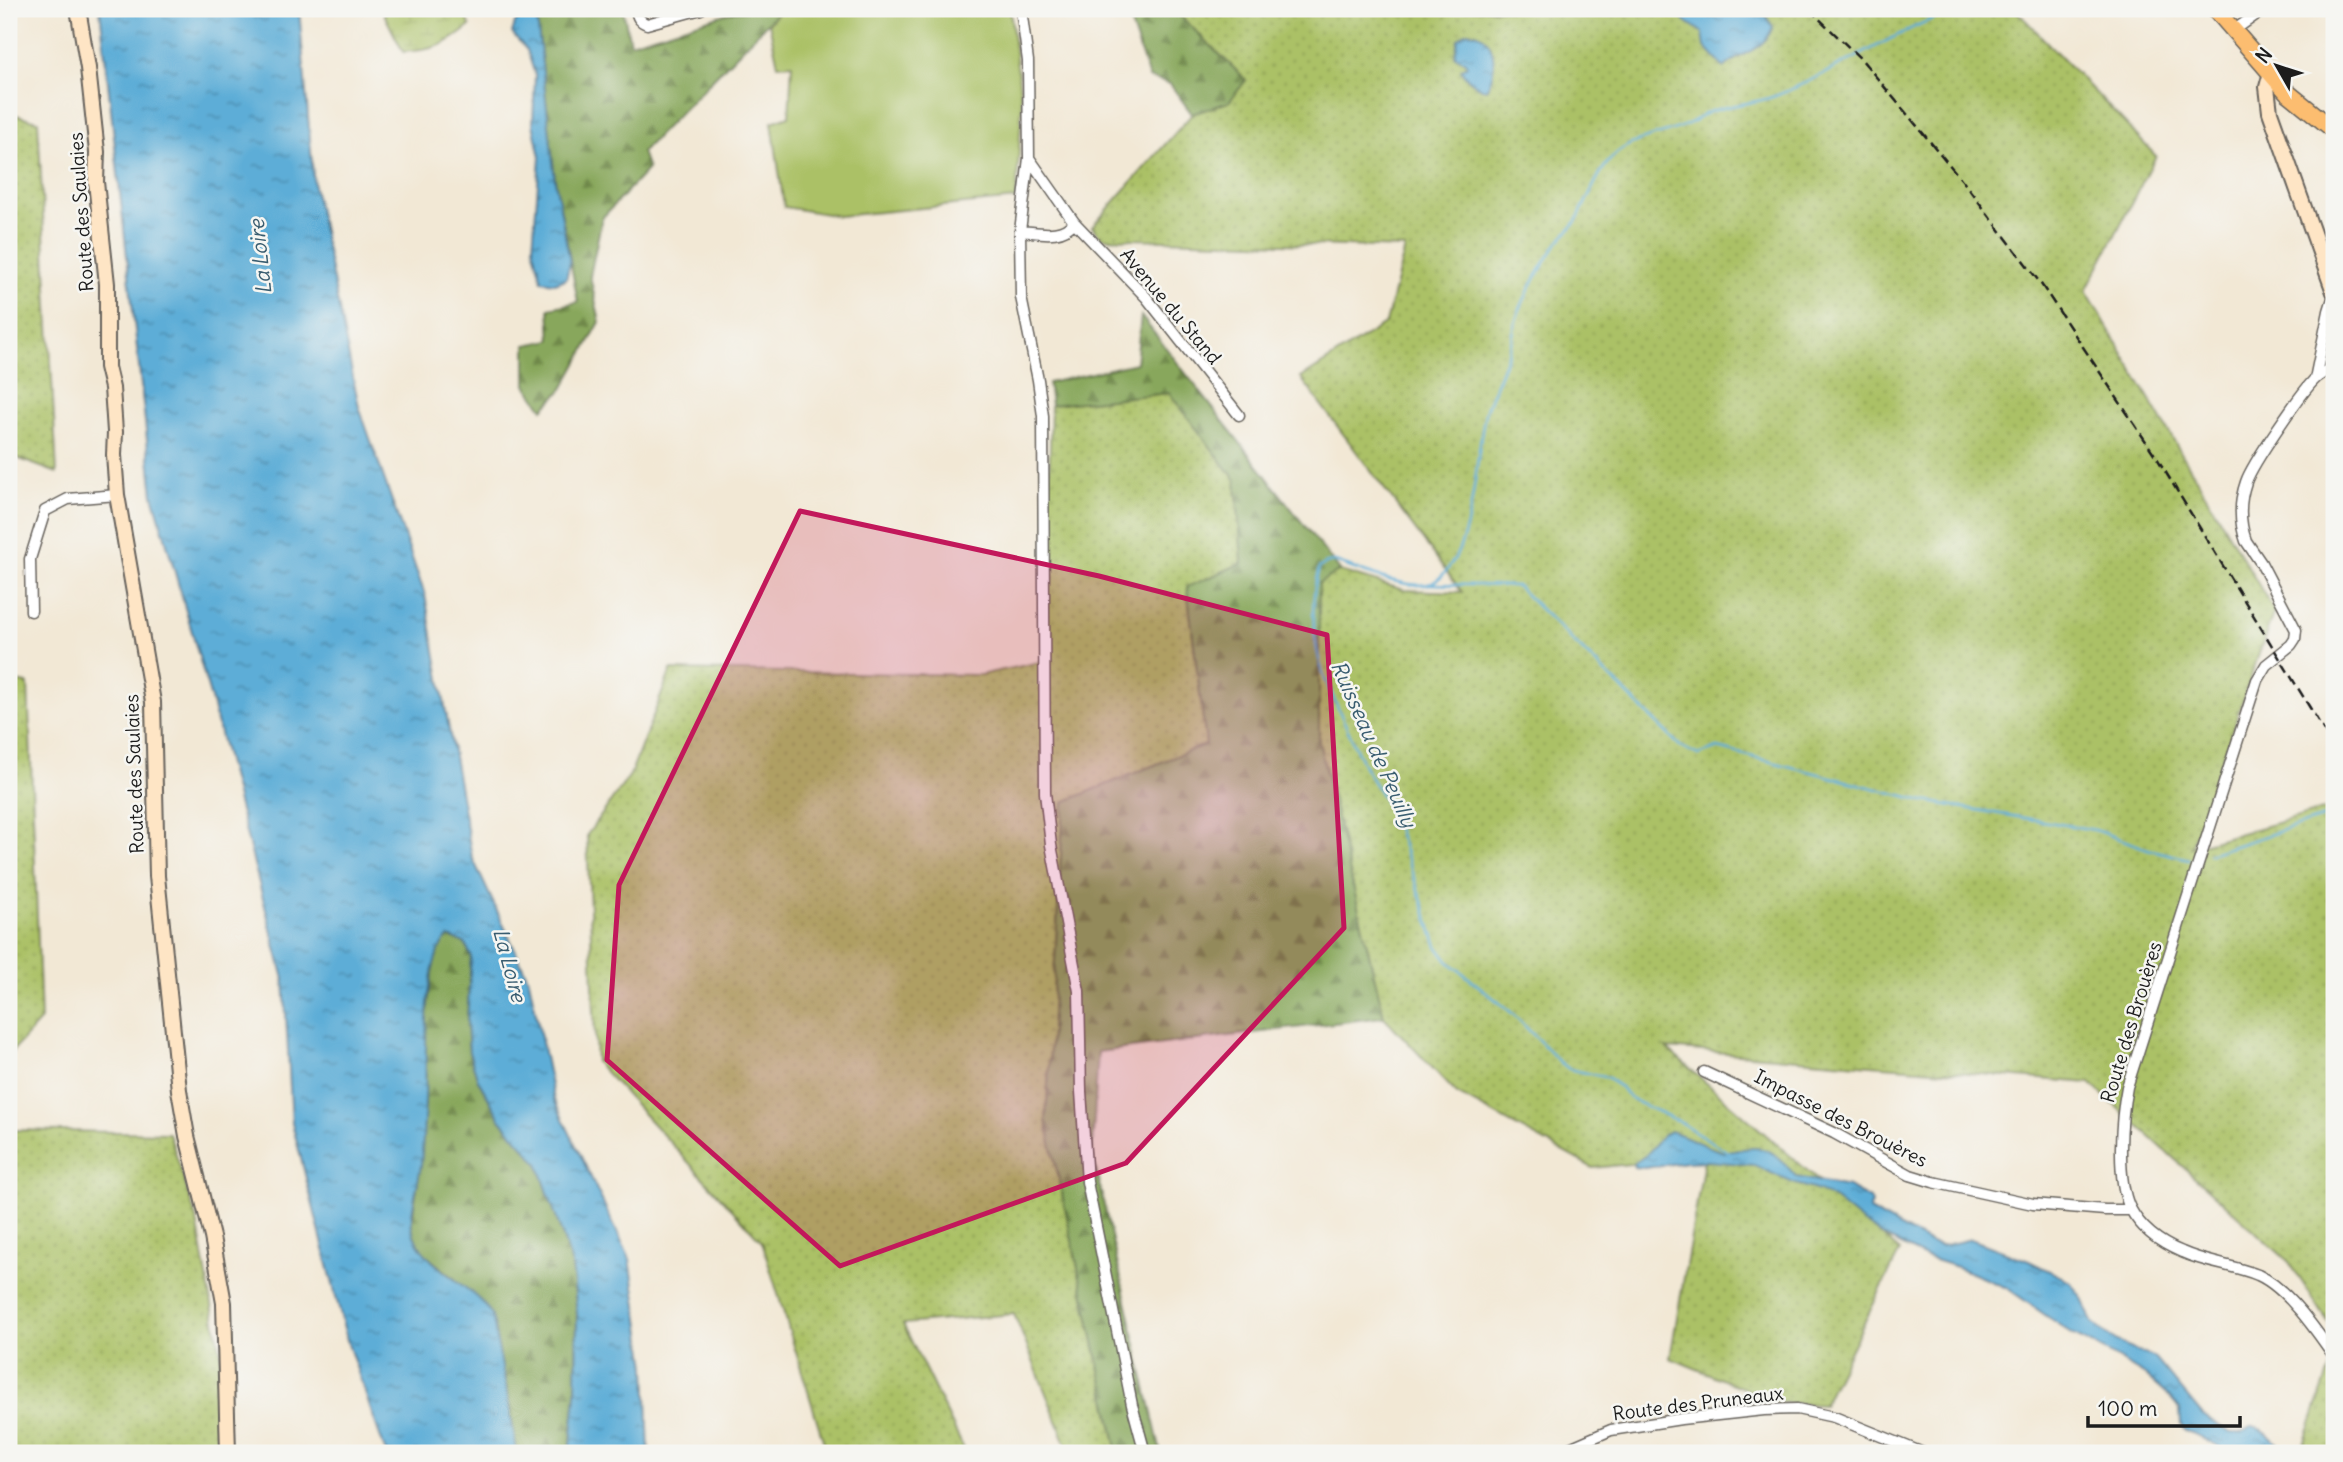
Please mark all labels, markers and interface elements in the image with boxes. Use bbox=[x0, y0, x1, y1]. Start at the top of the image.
north arrow bbox=[2242, 32, 2312, 102]
text: N bbox=[2250, 43, 2277, 68]
street label: Route des Saulaies bbox=[63, 131, 99, 293]
water label: La Loire bbox=[242, 217, 277, 296]
street label: Avenue du Stand bbox=[1115, 243, 1227, 369]
water label: Ruisseau de Peuilly bbox=[1325, 656, 1424, 834]
street label: Route des Saulaies bbox=[119, 694, 149, 854]
water label: La Loire bbox=[487, 925, 533, 1006]
street label: Route des Brouères bbox=[2095, 939, 2167, 1105]
street label: Impasse des Brouères bbox=[1750, 1064, 1932, 1172]
street label: Route des Pruneaux bbox=[1611, 1381, 1785, 1425]
scale bar bbox=[2088, 1385, 2240, 1429]
text: 100 m bbox=[2098, 1395, 2157, 1422]

